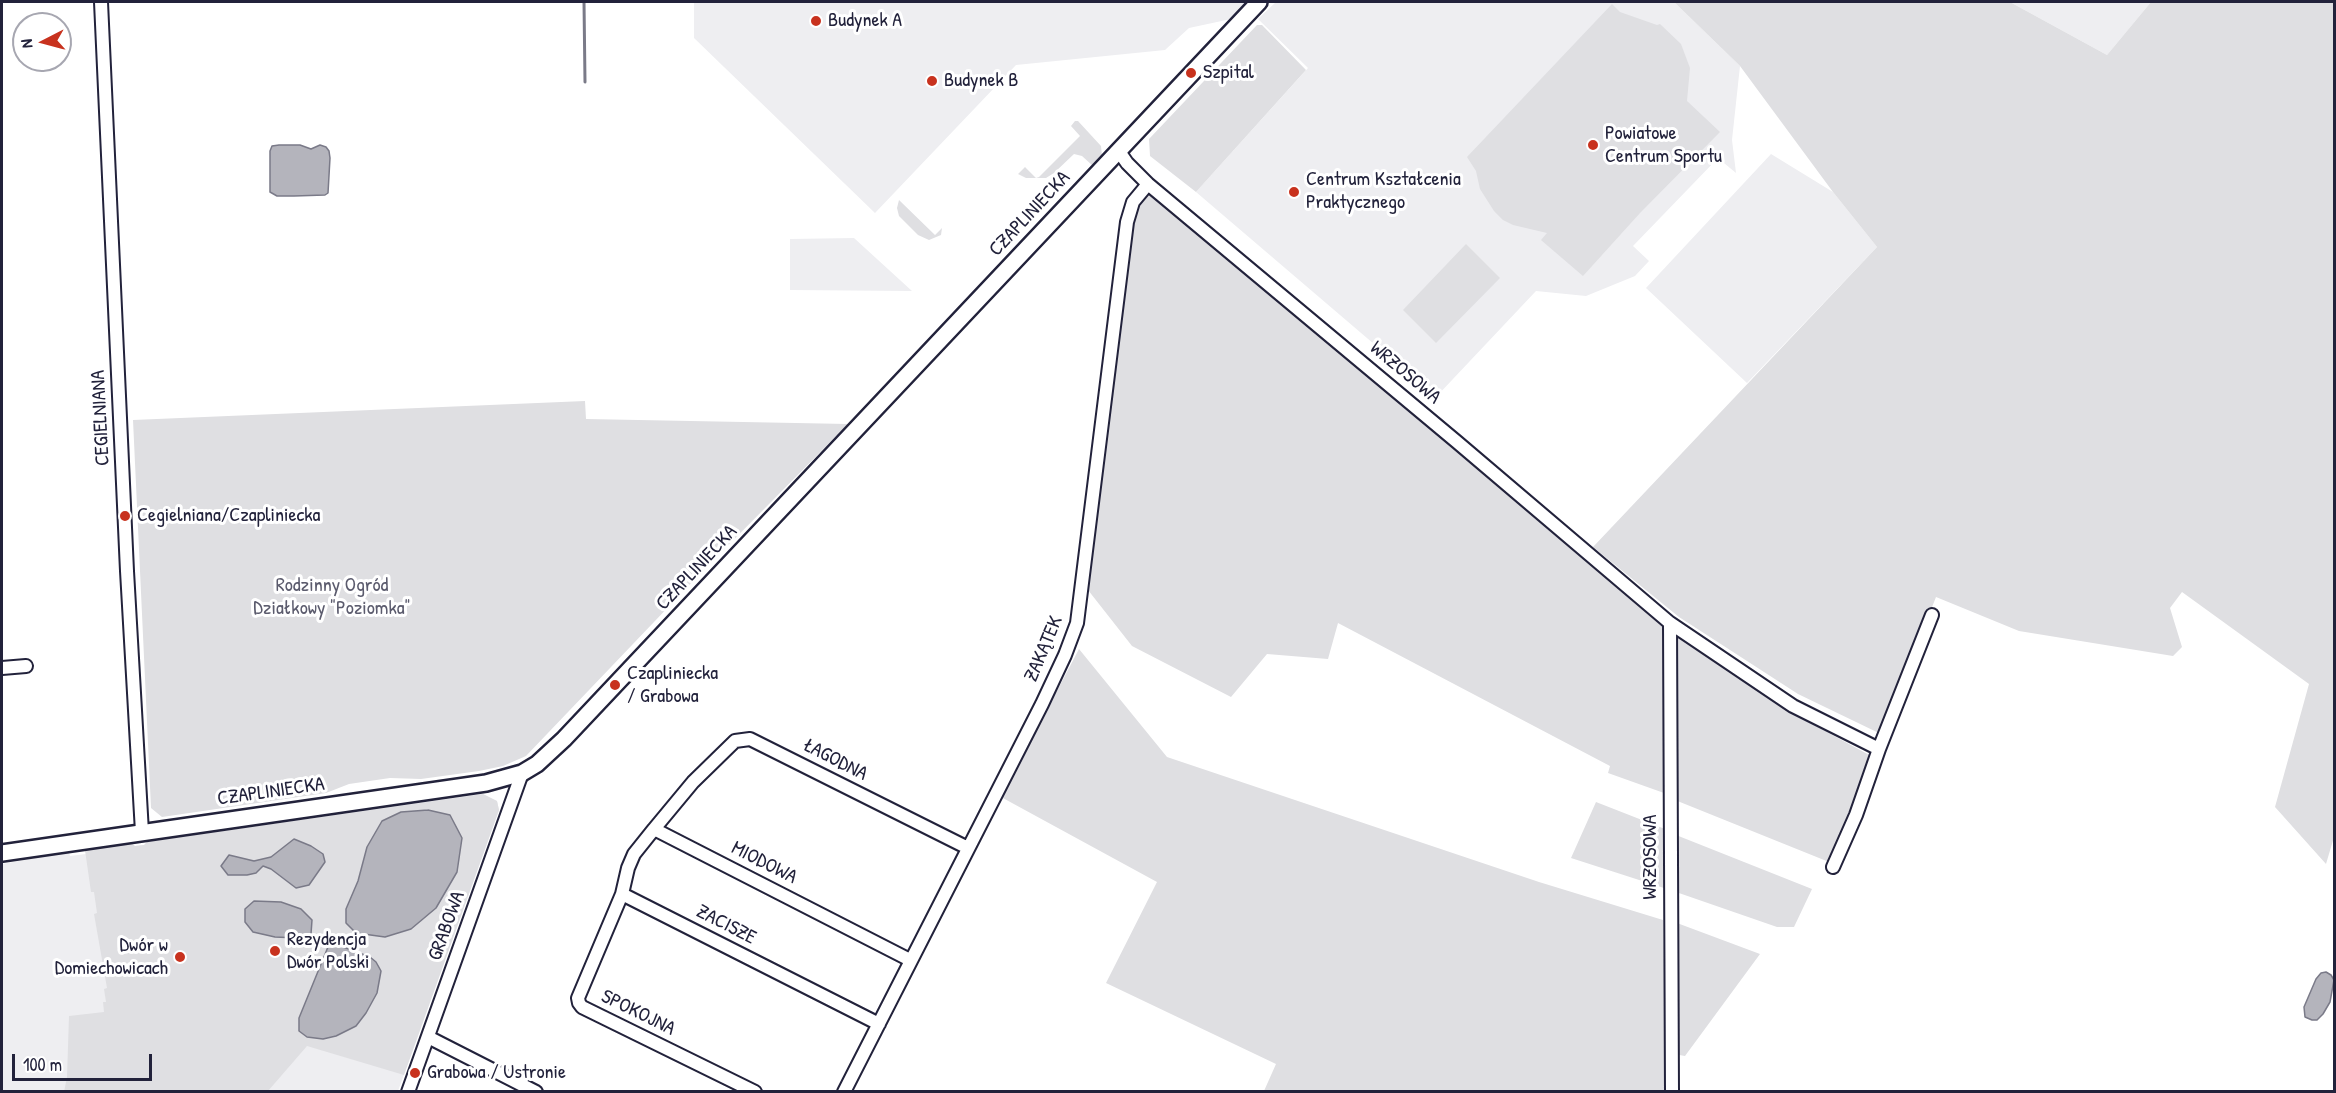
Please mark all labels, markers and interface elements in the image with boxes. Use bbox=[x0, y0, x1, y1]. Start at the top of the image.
place label: Budynek A bbox=[828, 9, 902, 33]
north arrow bbox=[12, 12, 72, 72]
marker: Budynek A bbox=[809, 14, 823, 28]
text: N bbox=[15, 38, 37, 49]
place label: Szpital bbox=[1203, 61, 1254, 85]
marker: Szpital bbox=[1184, 66, 1198, 80]
place label: Budynek B bbox=[944, 69, 1018, 93]
marker: Budynek B bbox=[925, 74, 939, 88]
place label: Powiatowe Centrum Sportu bbox=[1605, 122, 1722, 169]
marker: Powiatowe Centrum Sportu bbox=[1586, 138, 1600, 152]
street label: CZAPLINIECKA bbox=[984, 166, 1076, 262]
place label: Centrum Kształcenia Praktycznego bbox=[1306, 168, 1461, 215]
marker: Centrum Kształcenia Praktycznego bbox=[1287, 185, 1301, 199]
street label: WRZOSOWA bbox=[1365, 336, 1445, 410]
street label: CEGIELNIANA bbox=[87, 369, 115, 467]
place label: Cegielniana/Czapliniecka bbox=[137, 504, 320, 528]
marker: Cegielniana/Czapliniecka bbox=[118, 509, 132, 523]
street label: CZAPLINIECKA bbox=[651, 520, 743, 616]
park label: Rodzinny Ogród Działkowy "Poziomka" bbox=[253, 574, 411, 621]
street label: ZAKĄTEK bbox=[1020, 613, 1068, 685]
place label: Czapliniecka / Grabowa bbox=[627, 662, 718, 709]
marker: Czapliniecka / Grabowa bbox=[608, 678, 622, 692]
street label: ŁAGODNA bbox=[799, 734, 871, 786]
street label: CZAPLINIECKA bbox=[216, 773, 326, 811]
street label: WRZOSOWA bbox=[1639, 814, 1663, 900]
street label: MIODOWA bbox=[727, 836, 801, 890]
street label: GRABOWA bbox=[423, 888, 471, 964]
street label: ZACISZE bbox=[692, 900, 760, 950]
place label: Rezydencja Dwór Polski bbox=[287, 928, 370, 975]
place label: Dwór w Domiechowicach bbox=[55, 934, 168, 981]
marker: Rezydencja Dwór Polski bbox=[268, 944, 282, 958]
marker: Dwór w Domiechowicach bbox=[173, 950, 187, 964]
street label: SPOKOJNA bbox=[597, 985, 679, 1041]
scale bar bbox=[15, 1042, 154, 1080]
text: 100 m bbox=[23, 1052, 62, 1077]
place label: Grabowa / Ustronie bbox=[427, 1061, 566, 1085]
marker: Grabowa / Ustronie bbox=[408, 1066, 422, 1080]

